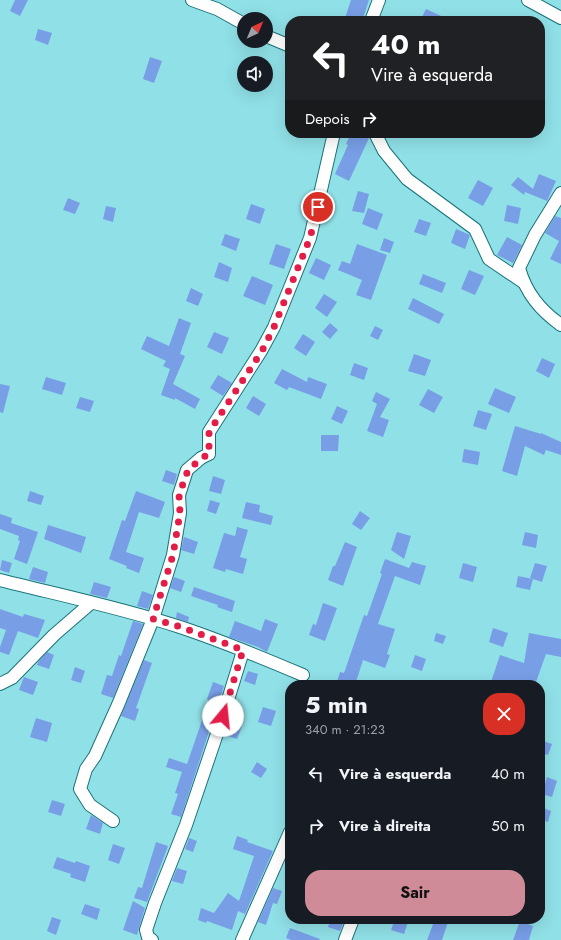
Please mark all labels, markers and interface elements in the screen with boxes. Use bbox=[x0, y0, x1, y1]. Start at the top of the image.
north arrow bbox=[237, 12, 273, 48]
map controls bbox=[237, 12, 273, 92]
text: 40 m bbox=[371, 24, 440, 65]
icon: left bbox=[305, 32, 357, 84]
button: sound bbox=[237, 56, 273, 92]
text: Vire à esquerda bbox=[371, 62, 493, 88]
text: Depois bbox=[305, 108, 350, 130]
icon: right bbox=[358, 108, 380, 130]
pin bbox=[301, 190, 335, 224]
icon: arrive bbox=[307, 196, 329, 218]
text: 5 min bbox=[305, 687, 368, 722]
button: close bbox=[483, 693, 525, 735]
position arrow bbox=[202, 695, 244, 737]
text: 340 m · 21:23 bbox=[305, 720, 385, 739]
icon: left bbox=[305, 763, 327, 785]
text: Vire à esquerda bbox=[339, 763, 451, 785]
text: 40 m bbox=[491, 763, 525, 785]
icon: right bbox=[305, 815, 327, 837]
text: Vire à direita bbox=[339, 815, 431, 837]
text: 50 m bbox=[491, 815, 525, 837]
button: Sair bbox=[305, 870, 525, 916]

